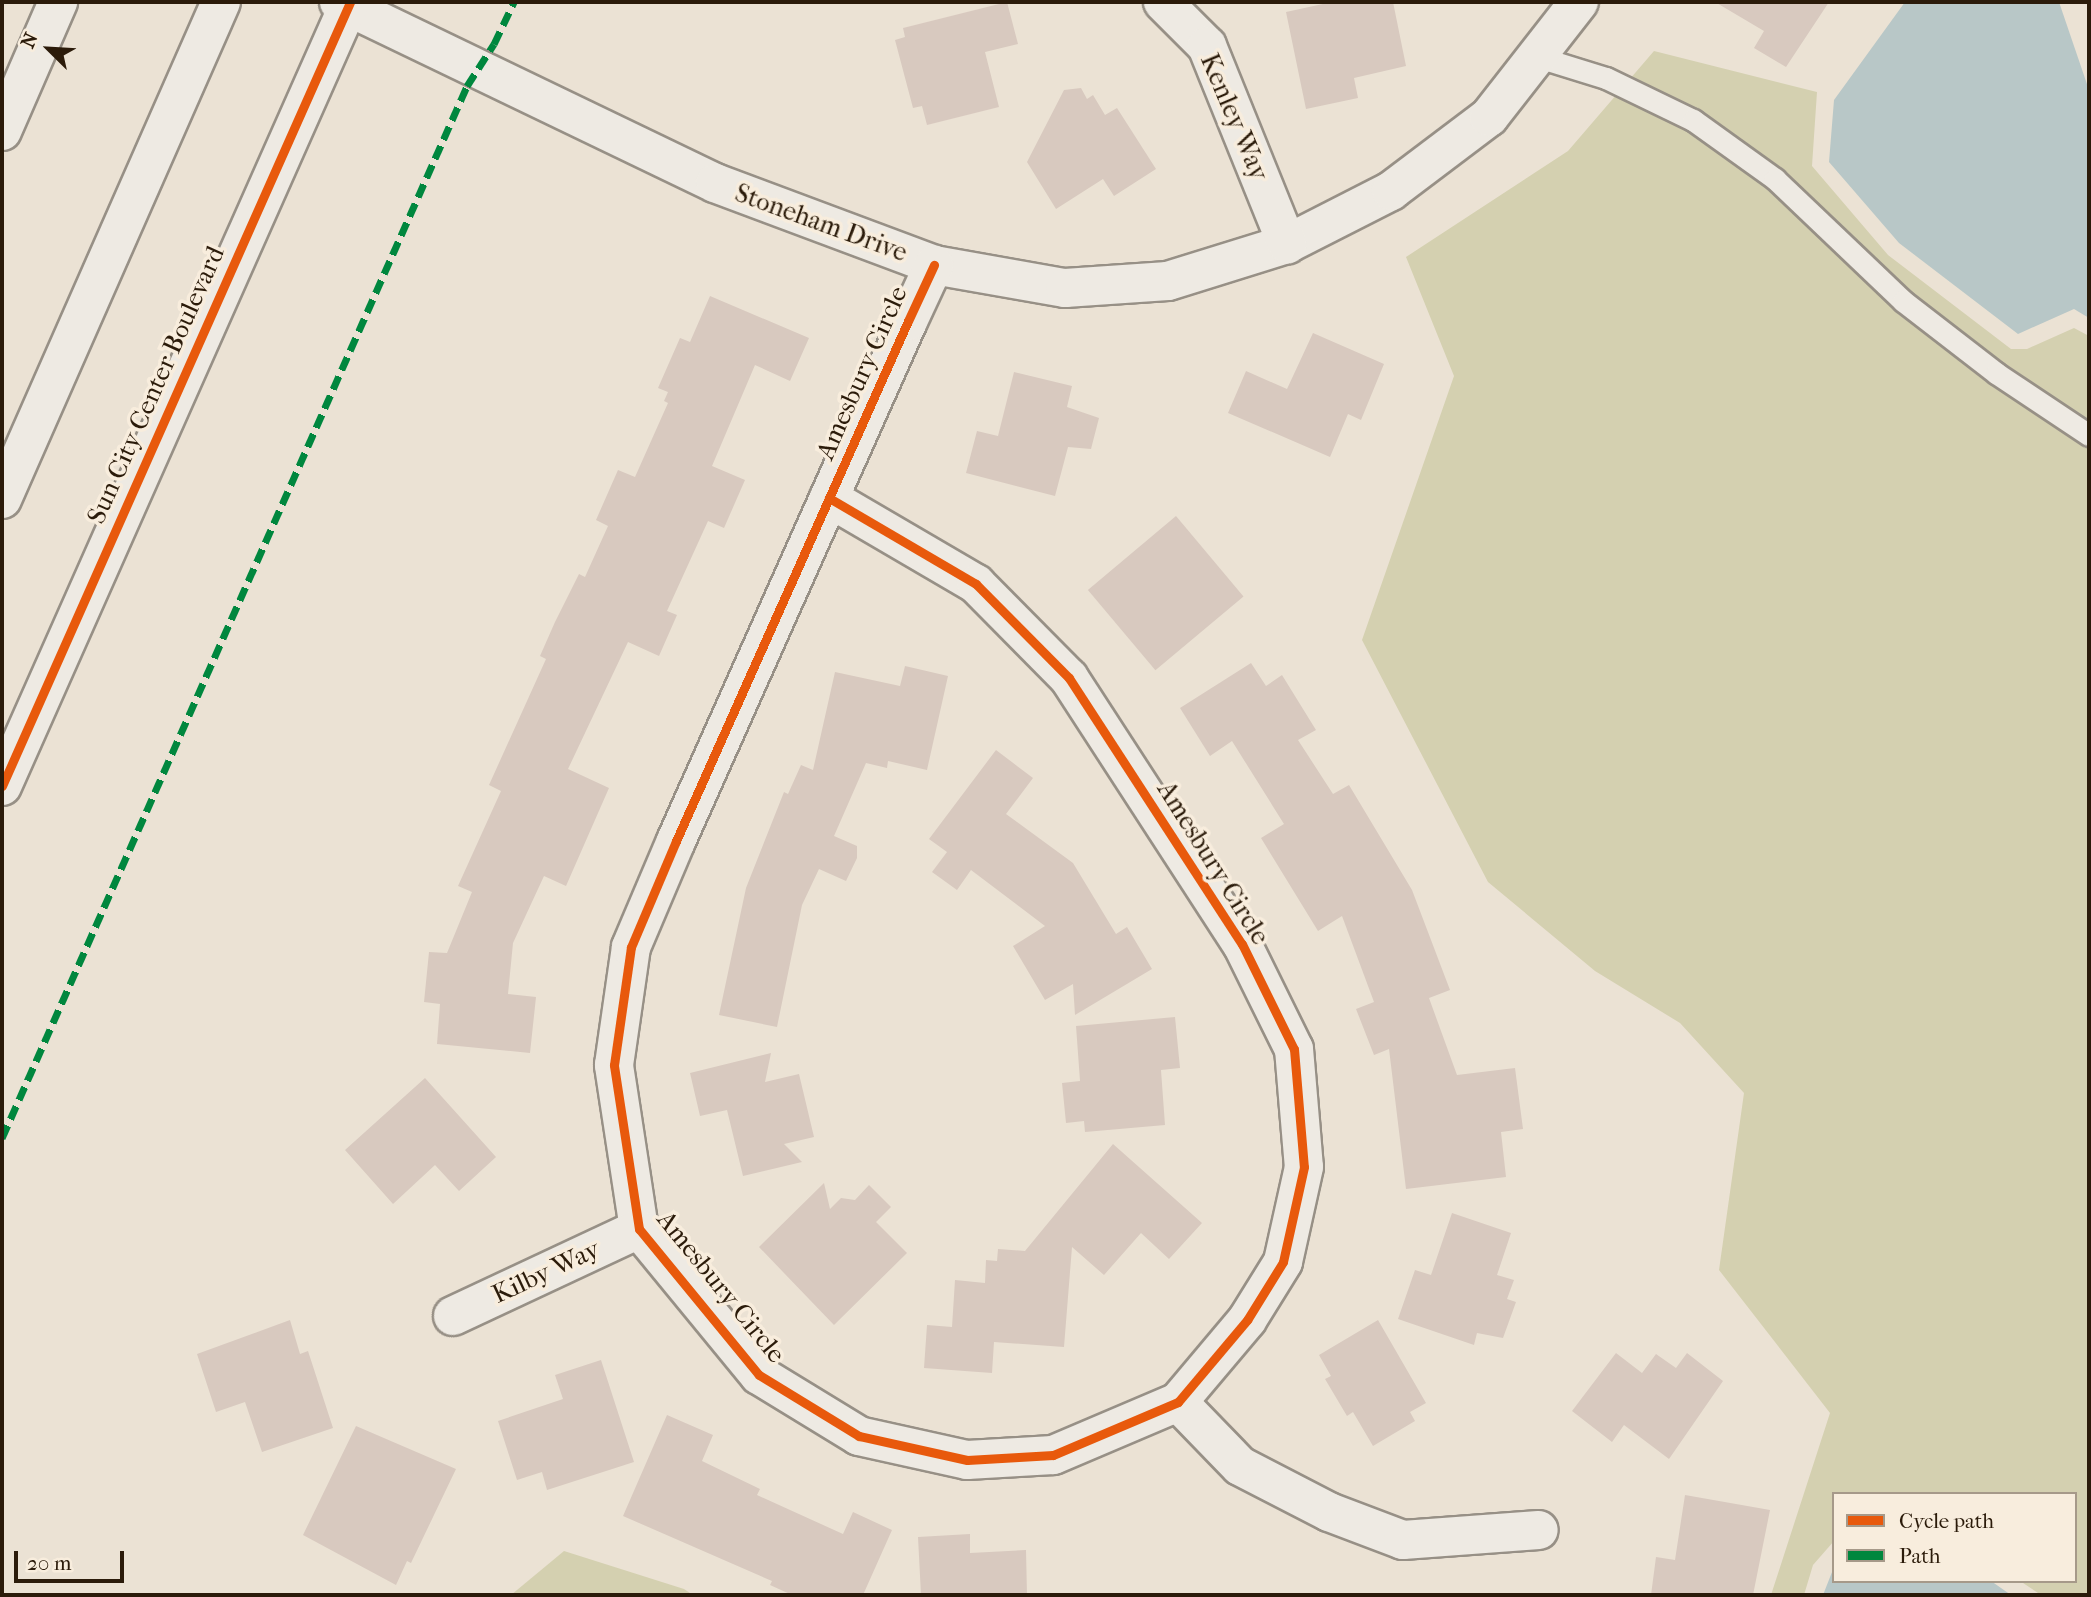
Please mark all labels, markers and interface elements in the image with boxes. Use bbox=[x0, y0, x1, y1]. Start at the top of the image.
north arrow bbox=[14, 14, 84, 84]
text: N bbox=[17, 29, 43, 52]
street label: Kenley Way bbox=[1193, 49, 1275, 185]
street label: Stoneham Drive bbox=[731, 177, 911, 269]
street label: Sun City Center Boulevard bbox=[81, 242, 231, 528]
street label: Amesbury Circle bbox=[810, 281, 914, 465]
street label: Amesbury Circle bbox=[1150, 776, 1276, 950]
street label: Amesbury Circle bbox=[650, 1205, 792, 1369]
street label: Kilby Way bbox=[487, 1234, 605, 1310]
legend bbox=[1832, 1492, 2077, 1583]
text: Cycle path bbox=[1899, 1509, 1994, 1533]
scale bar bbox=[18, 1538, 128, 1582]
text: Path bbox=[1899, 1544, 1940, 1568]
text: 20 m bbox=[27, 1551, 71, 1575]

